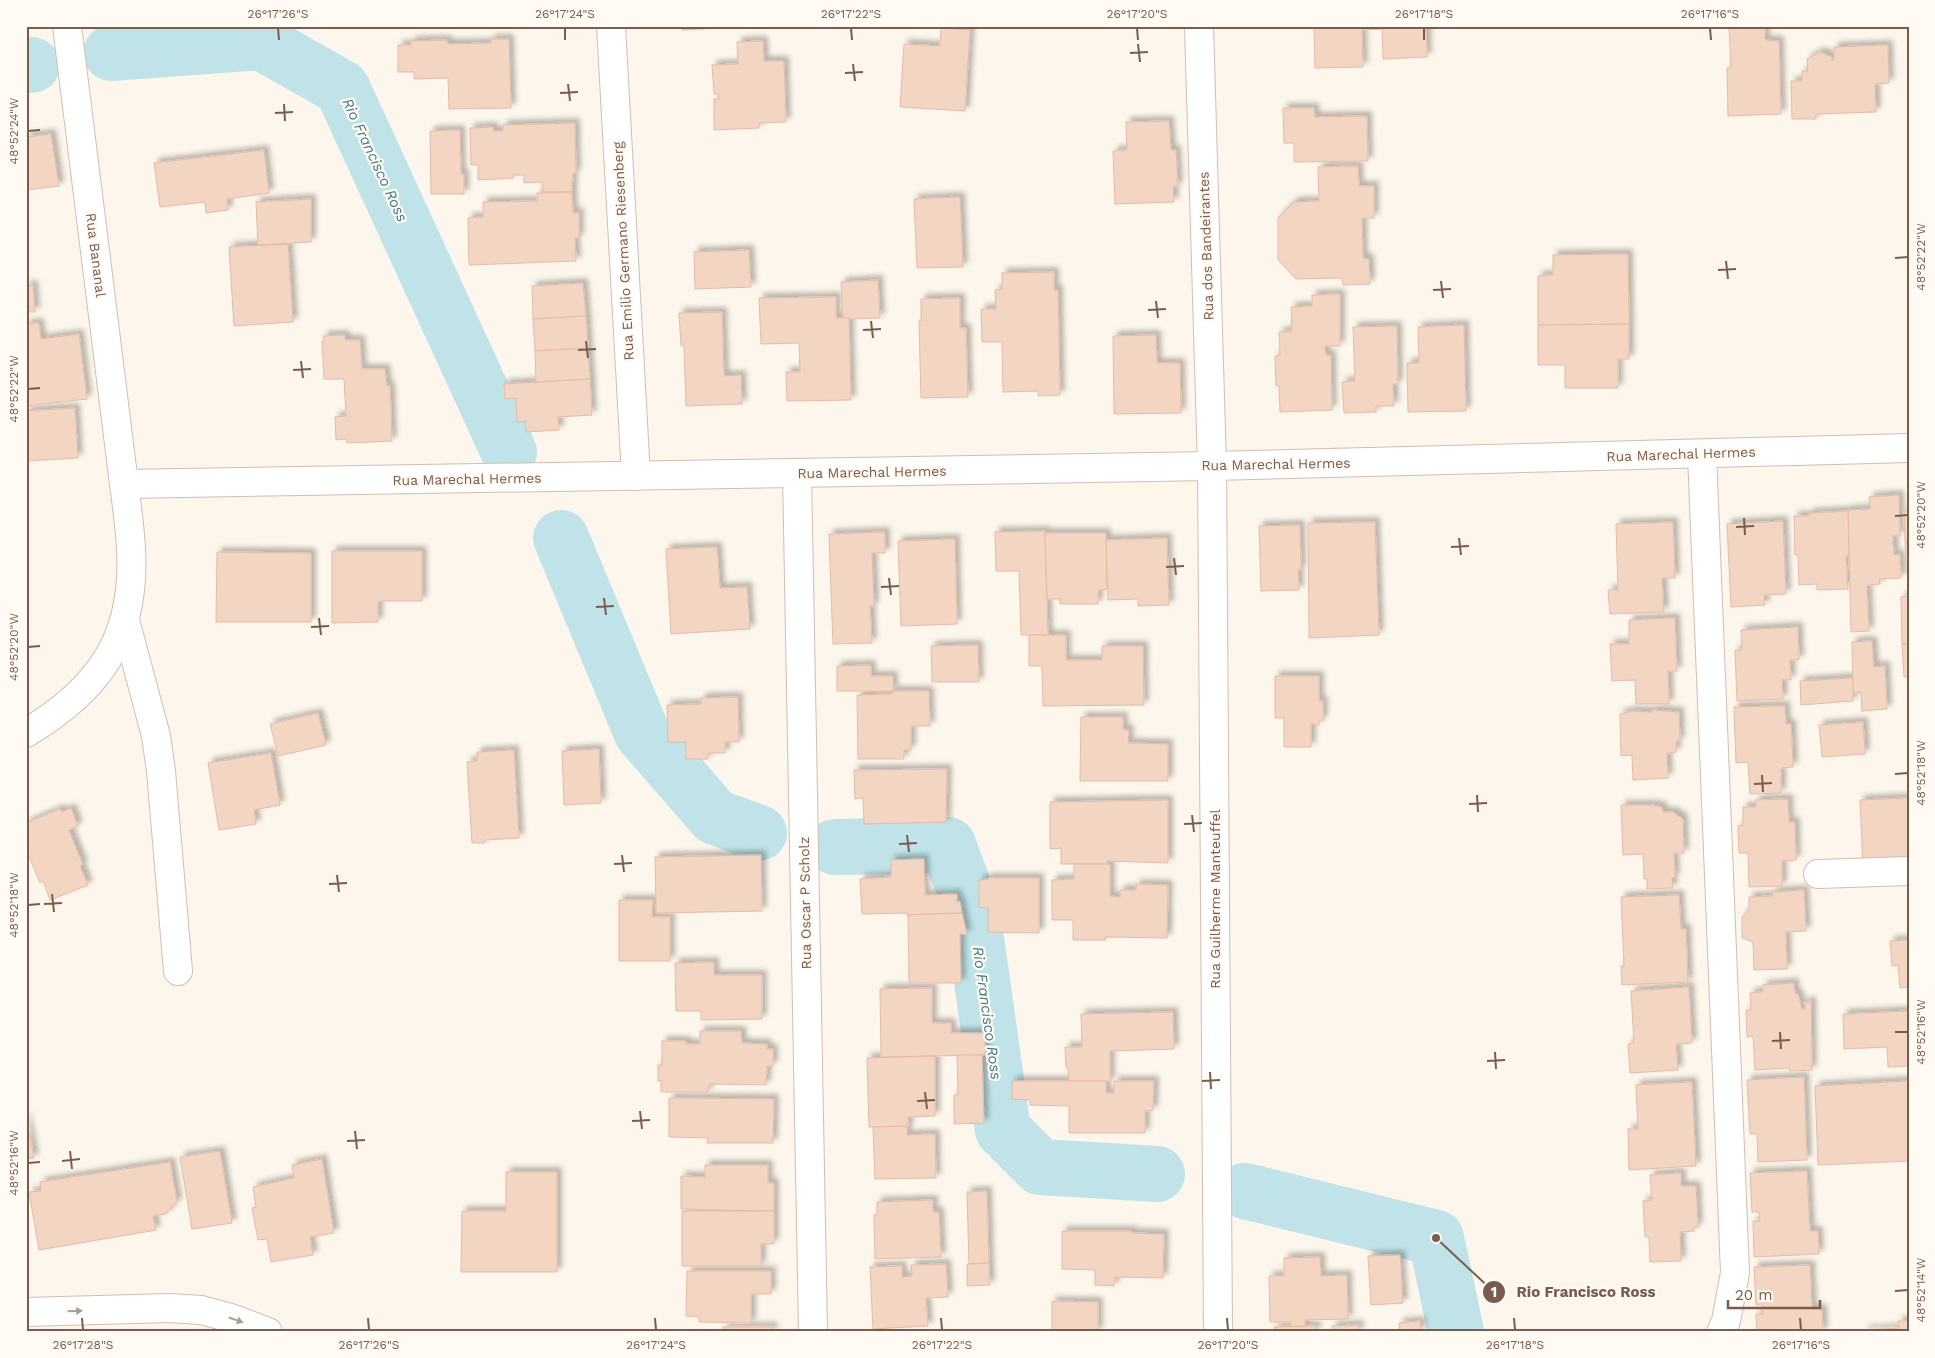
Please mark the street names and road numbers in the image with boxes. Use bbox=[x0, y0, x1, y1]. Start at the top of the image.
street label: Rua Emílio Germano Riesenberg bbox=[609, 141, 637, 361]
street label: Rua dos Bandeirantes bbox=[1195, 171, 1217, 321]
street label: Rua Bananal bbox=[83, 212, 109, 299]
street label: Rua Marechal Hermes bbox=[1606, 443, 1756, 465]
street label: Rua Marechal Hermes bbox=[1201, 455, 1351, 473]
street label: Rua Marechal Hermes bbox=[797, 463, 947, 481]
street label: Rua Marechal Hermes bbox=[392, 470, 542, 488]
street label: Rua Guilherme Manteuffel bbox=[1207, 808, 1223, 989]
street label: Rua Oscar P Scholz bbox=[796, 837, 814, 969]

